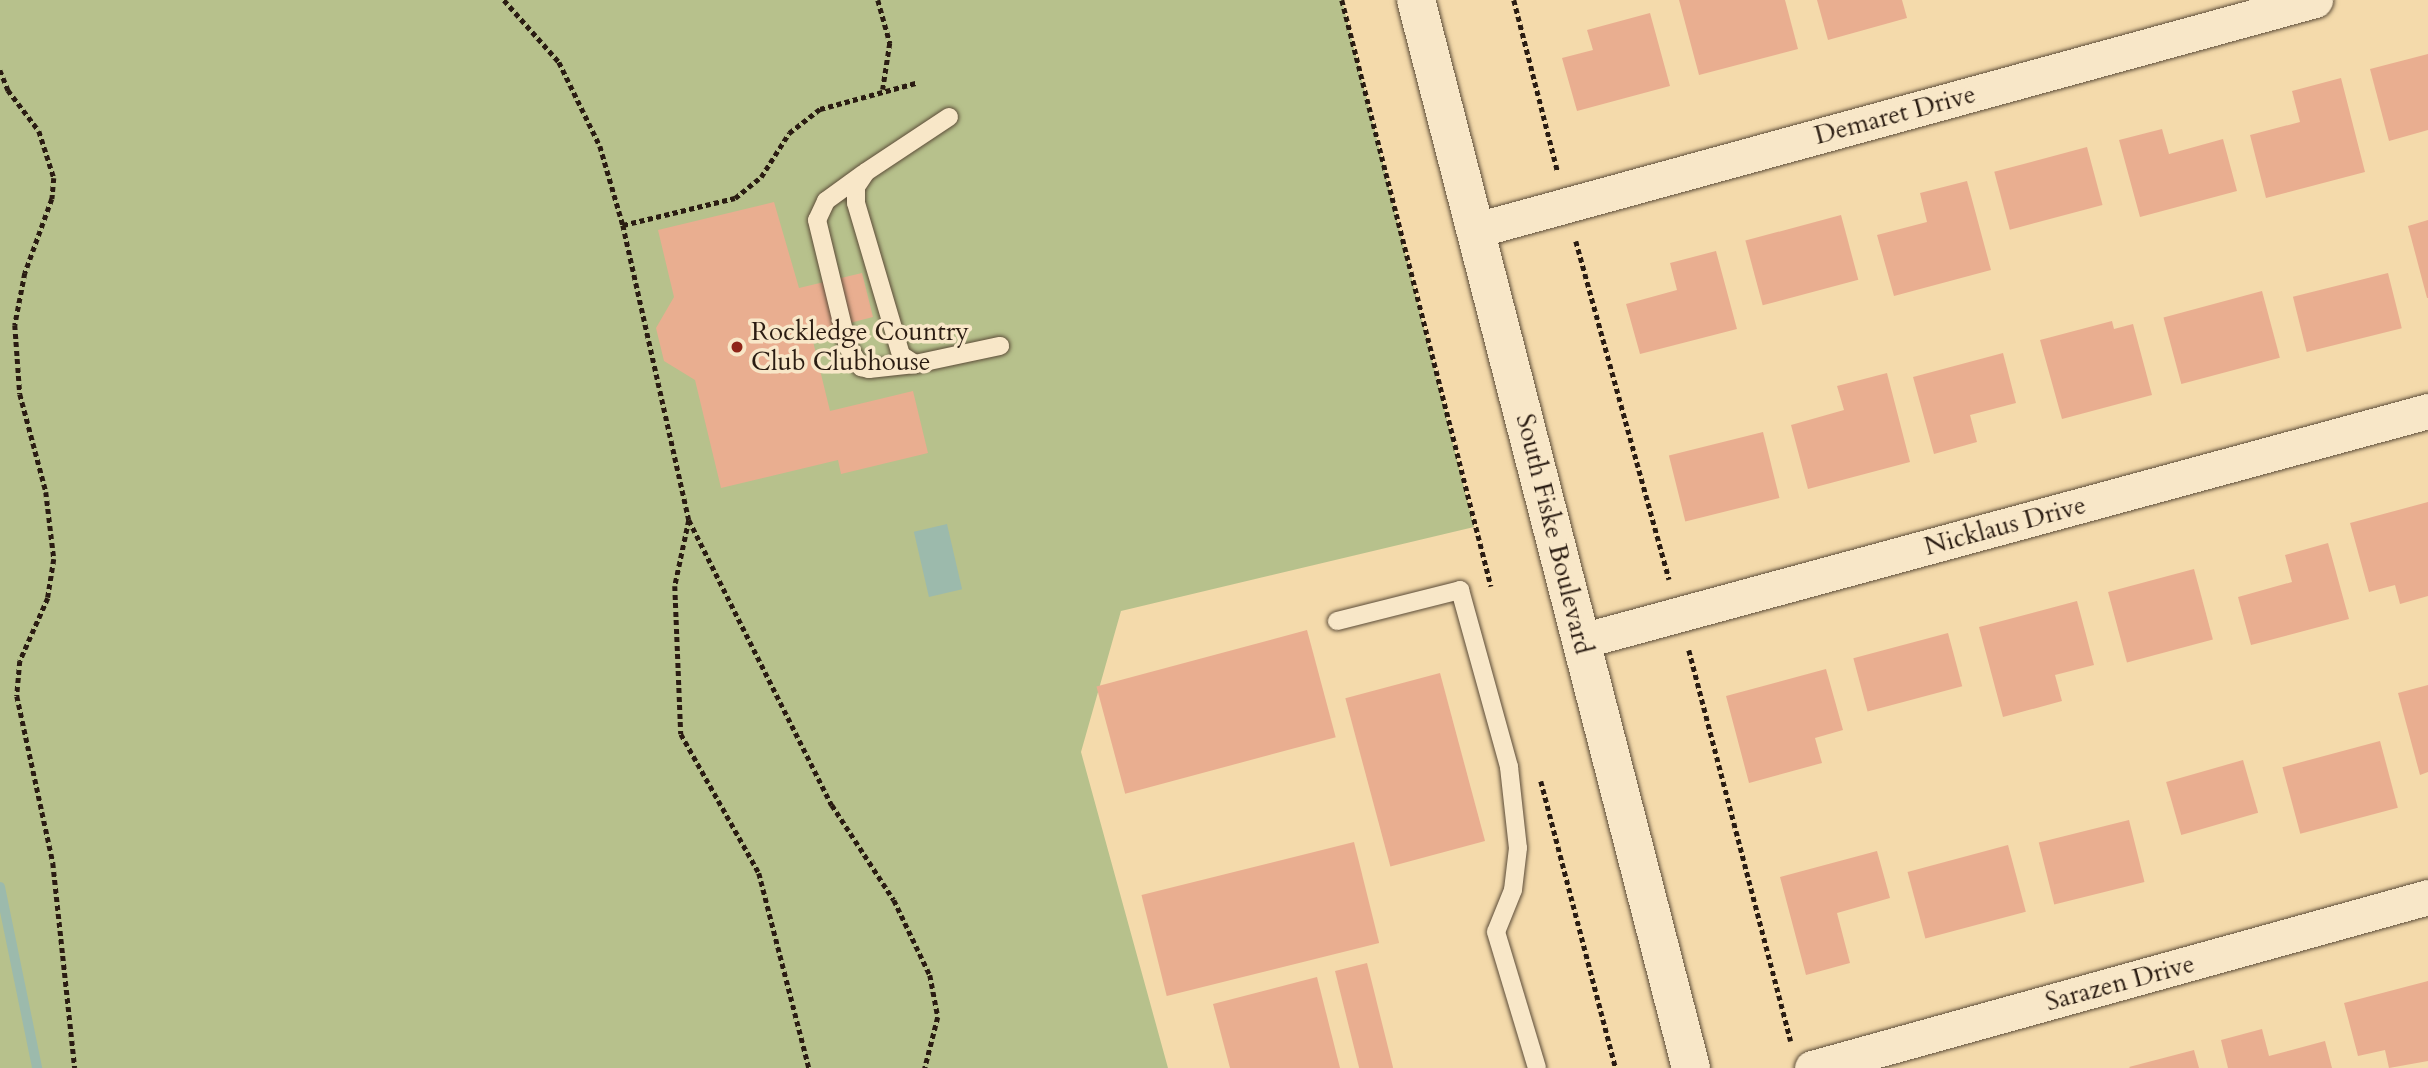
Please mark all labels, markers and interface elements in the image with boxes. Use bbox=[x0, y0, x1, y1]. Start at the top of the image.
street label: Demaret Drive bbox=[1811, 79, 1979, 151]
place label: Rockledge Country Club Clubhouse bbox=[751, 316, 969, 378]
marker: Rockledge Country Club Clubhouse bbox=[729, 339, 745, 355]
street label: South Fiske Boulevard bbox=[1509, 411, 1599, 657]
street label: Nicklaus Drive bbox=[1921, 489, 2089, 563]
street label: Sarazen Drive bbox=[2042, 948, 2198, 1018]

